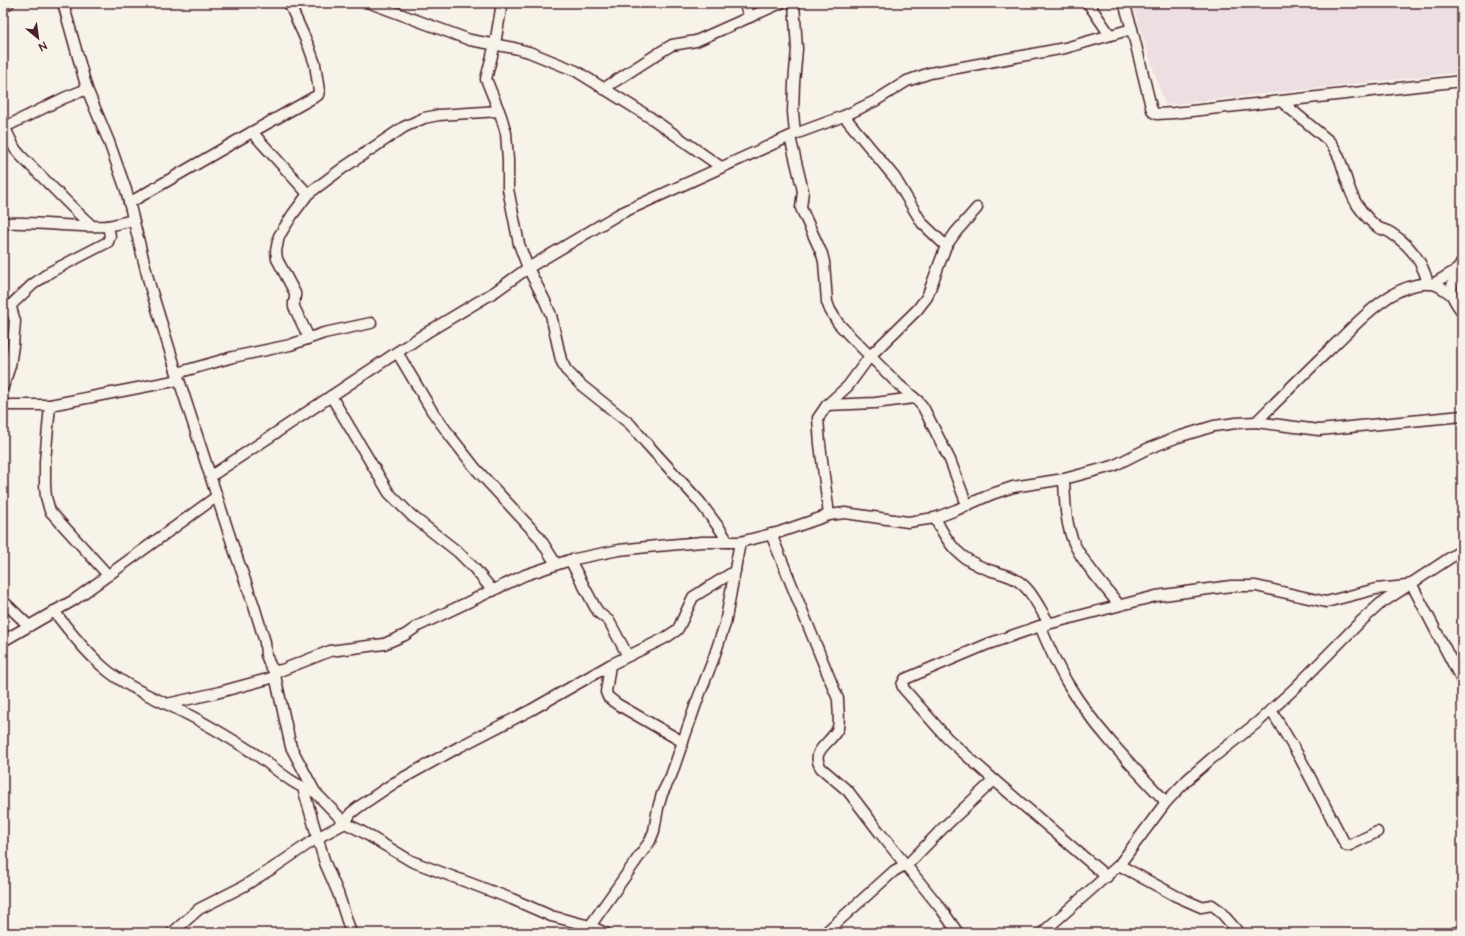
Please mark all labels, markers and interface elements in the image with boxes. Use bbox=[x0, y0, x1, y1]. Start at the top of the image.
north arrow bbox=[18, 18, 58, 58]
text: N bbox=[36, 38, 49, 55]

